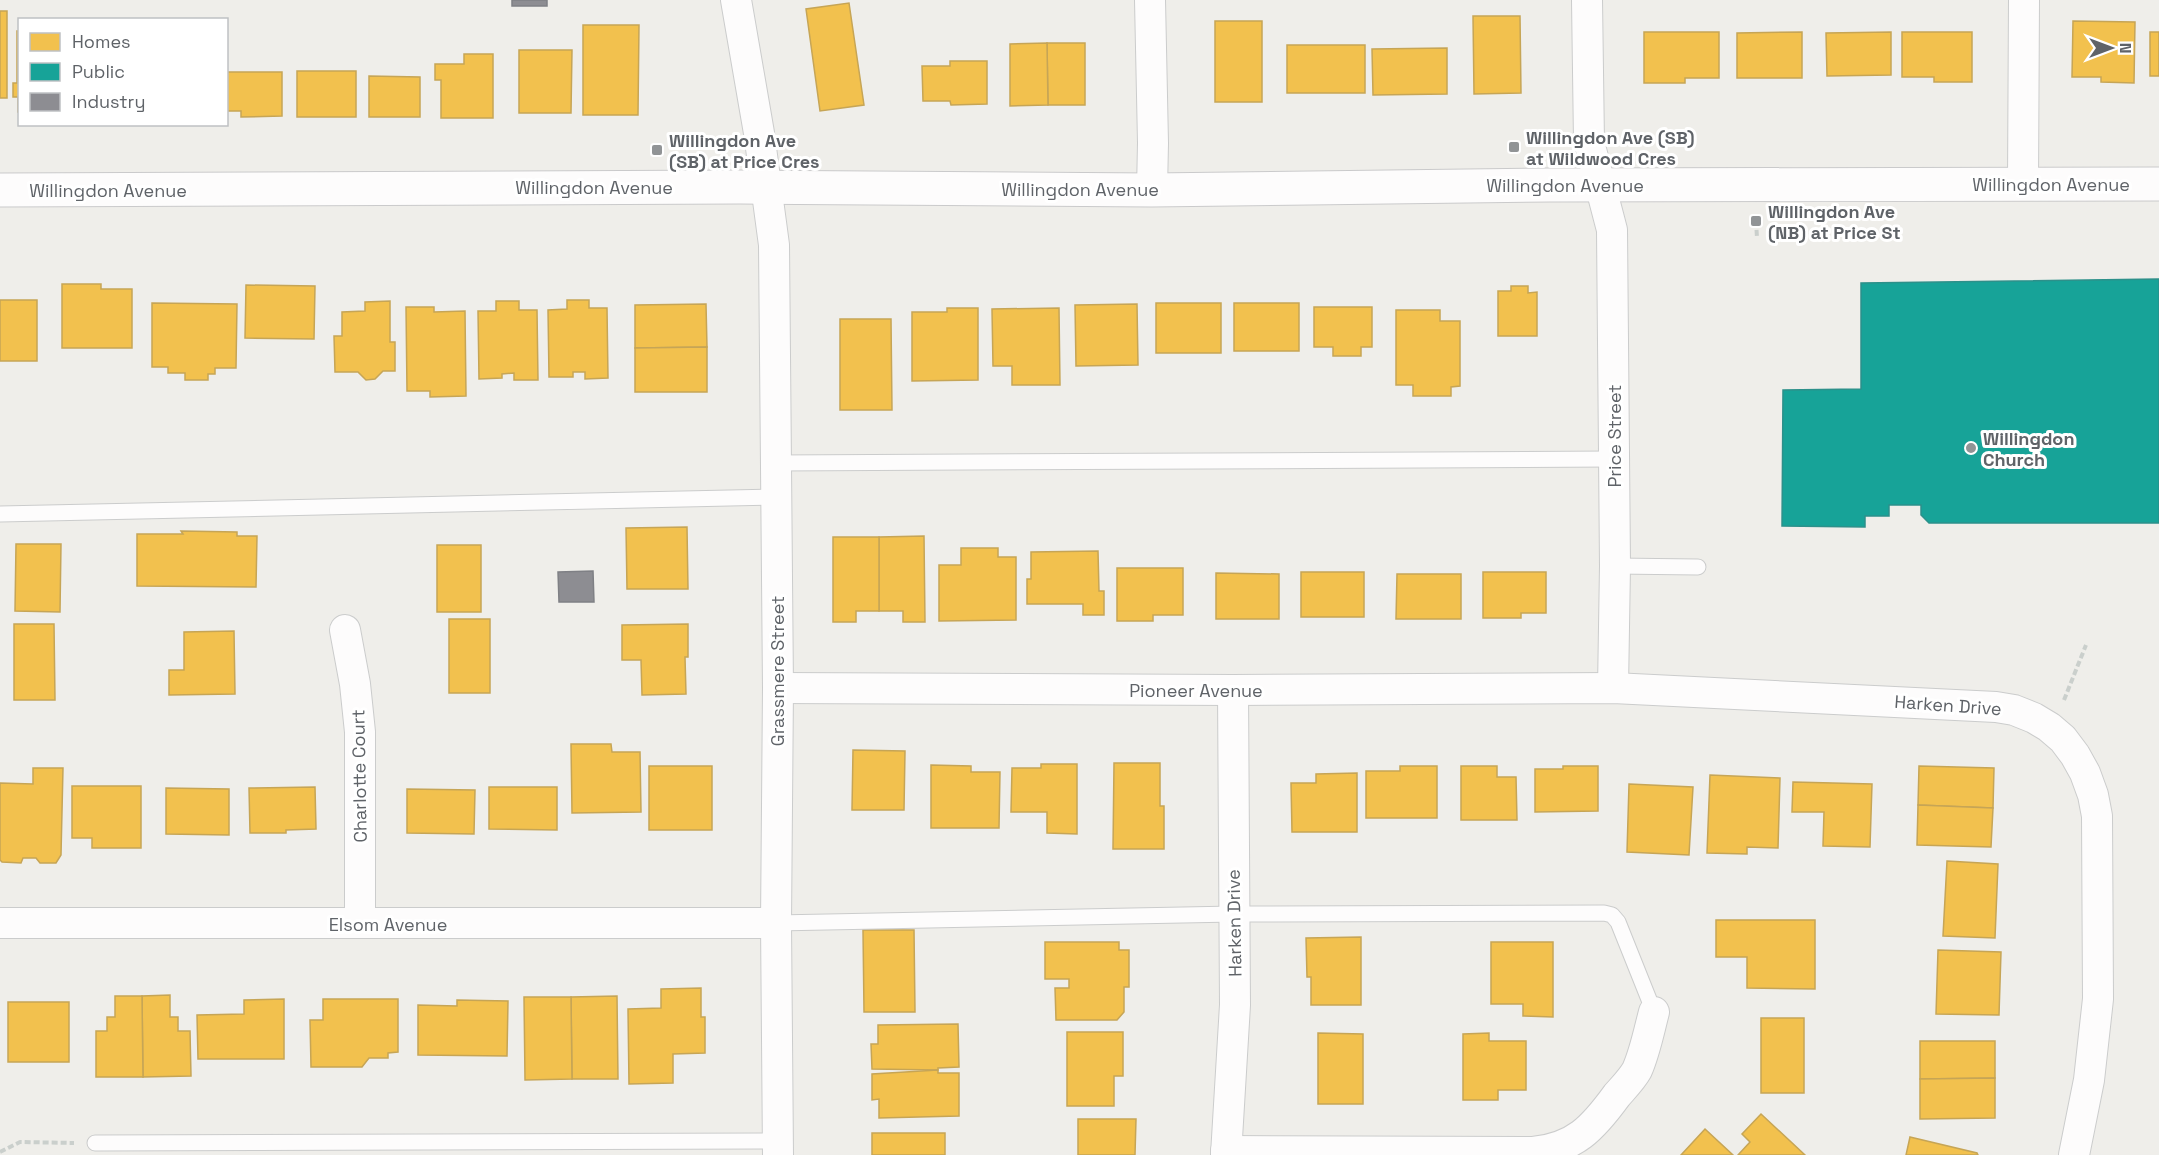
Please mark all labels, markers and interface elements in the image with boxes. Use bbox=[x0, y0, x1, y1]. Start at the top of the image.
legend bbox=[18, 18, 228, 126]
north arrow bbox=[2081, 18, 2141, 78]
text: Homes bbox=[72, 30, 131, 53]
text: N bbox=[2115, 43, 2136, 53]
text: Public bbox=[72, 60, 125, 83]
text: Industry bbox=[72, 90, 145, 113]
place label: Willingdon Ave (SB) at Wildwood Cres bbox=[1526, 126, 1695, 170]
place label: Willingdon Ave (SB) at Price Cres bbox=[669, 129, 820, 173]
marker: Willingdon Ave (SB) at Wildwood Cres bbox=[1507, 140, 1521, 154]
marker: Willingdon Ave (SB) at Price Cres bbox=[650, 143, 664, 157]
street label: Willingdon Avenue bbox=[1972, 173, 2130, 196]
street label: Willingdon Avenue bbox=[1486, 174, 1644, 197]
street label: Willingdon Avenue bbox=[515, 176, 673, 199]
street label: Willingdon Avenue bbox=[1001, 178, 1159, 201]
street label: Willingdon Avenue bbox=[29, 179, 187, 202]
place label: Willingdon Ave (NB) at Price St bbox=[1768, 200, 1901, 244]
marker: Willingdon Ave (NB) at Price St bbox=[1749, 214, 1763, 228]
street label: Price Street bbox=[1603, 384, 1626, 488]
place label: Willingdon Church bbox=[1983, 427, 2074, 471]
marker: Willingdon Church bbox=[1964, 441, 1978, 455]
street label: Grassmere Street bbox=[766, 596, 789, 746]
street label: Pioneer Avenue bbox=[1129, 679, 1263, 702]
street label: Harken Drive bbox=[1894, 690, 2002, 720]
street label: Charlotte Court bbox=[346, 709, 372, 843]
street label: Harken Drive bbox=[1222, 869, 1246, 977]
street label: Elsom Avenue bbox=[329, 913, 447, 936]

